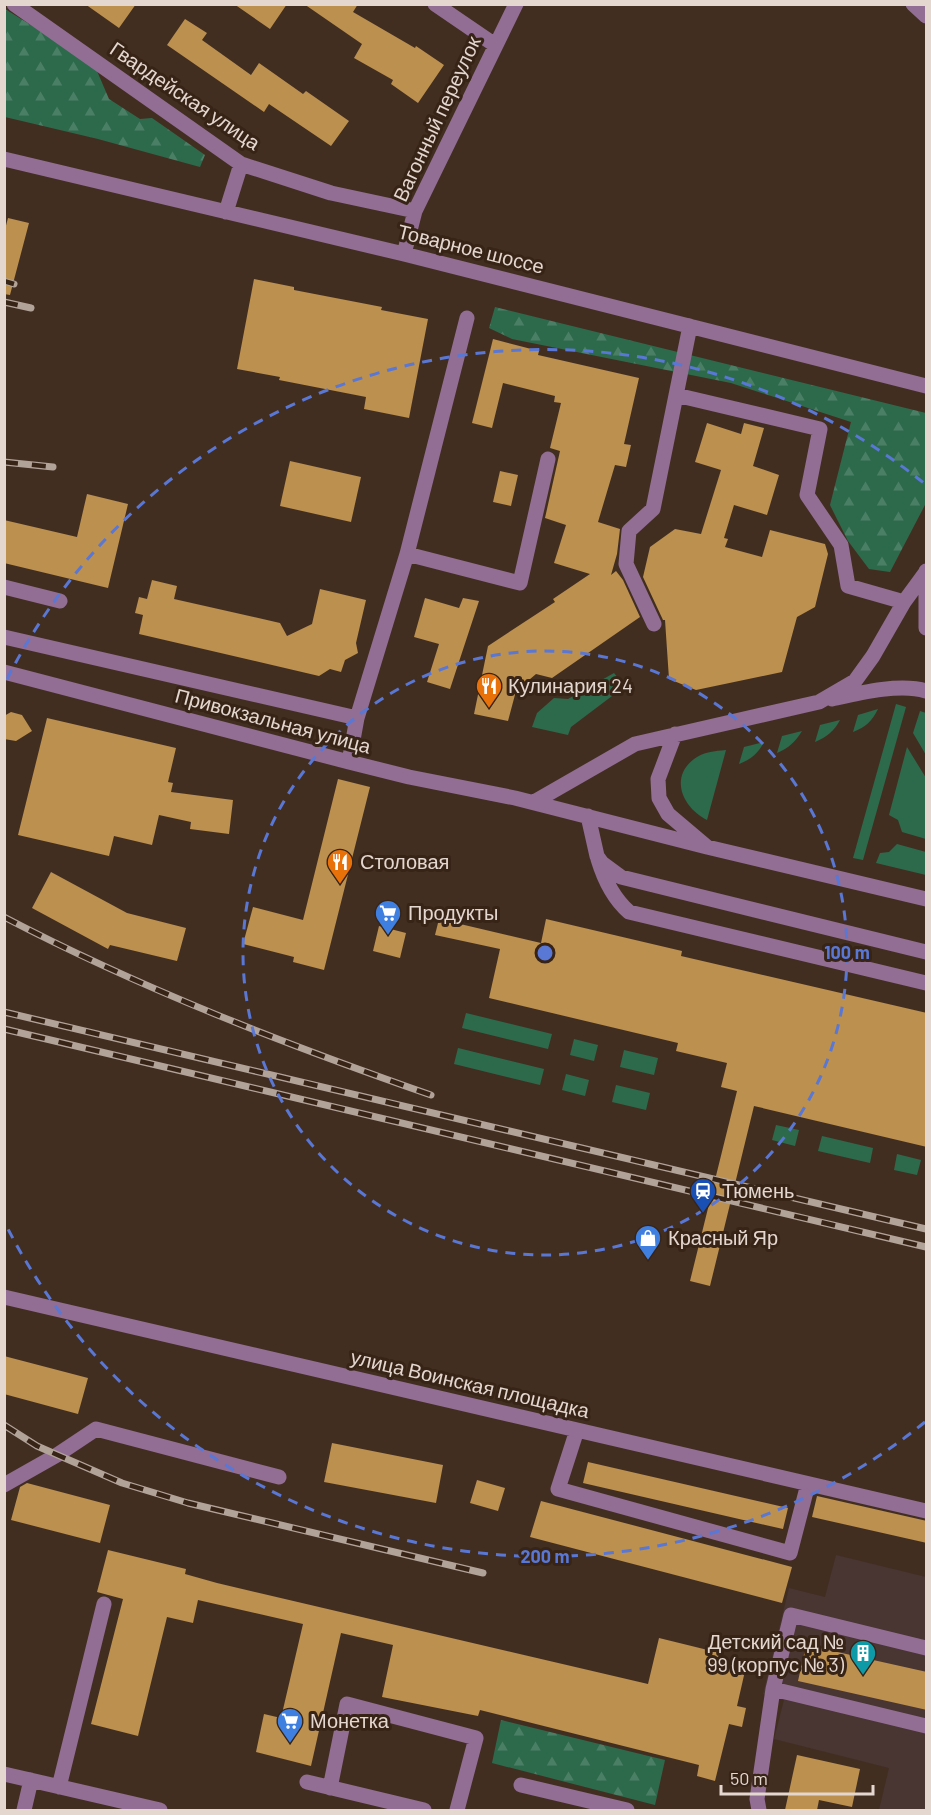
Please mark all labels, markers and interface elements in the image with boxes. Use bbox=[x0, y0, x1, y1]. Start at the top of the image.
street label: Вагонный переулок bbox=[387, 32, 485, 205]
street label: Гвардейская улица bbox=[106, 36, 266, 155]
street label: Товарное шоссе bbox=[396, 218, 547, 278]
restaurant icon: Кулинария 24 bbox=[474, 671, 504, 709]
place label: Кулинария 24 bbox=[508, 673, 633, 697]
street label: Привокзальная улица bbox=[173, 682, 375, 758]
restaurant icon: Столовая bbox=[325, 847, 355, 885]
place label: Столовая bbox=[360, 849, 449, 873]
supermarket icon: Продукты bbox=[373, 898, 403, 936]
place label: Продукты bbox=[408, 900, 498, 924]
text: 100 m bbox=[824, 941, 870, 963]
centre of rings bbox=[535, 943, 555, 963]
station icon: Тюмень bbox=[688, 1176, 718, 1214]
place label: Тюмень bbox=[722, 1178, 794, 1202]
shop icon: Красный Яр bbox=[633, 1223, 663, 1261]
place label: Красный Яр bbox=[668, 1225, 778, 1249]
street label: улица Воинская площадка bbox=[349, 1344, 593, 1422]
text: 200 m bbox=[520, 1545, 570, 1567]
place label: Детский сад № 99 (корпус № 3) bbox=[707, 1629, 845, 1676]
building icon: Детский сад № 99 (корпус № 3) bbox=[848, 1638, 878, 1676]
supermarket icon: Монетка bbox=[275, 1706, 305, 1744]
place label: Монетка bbox=[310, 1708, 390, 1732]
scale bar bbox=[721, 1758, 872, 1796]
text: 50 m bbox=[730, 1767, 768, 1789]

